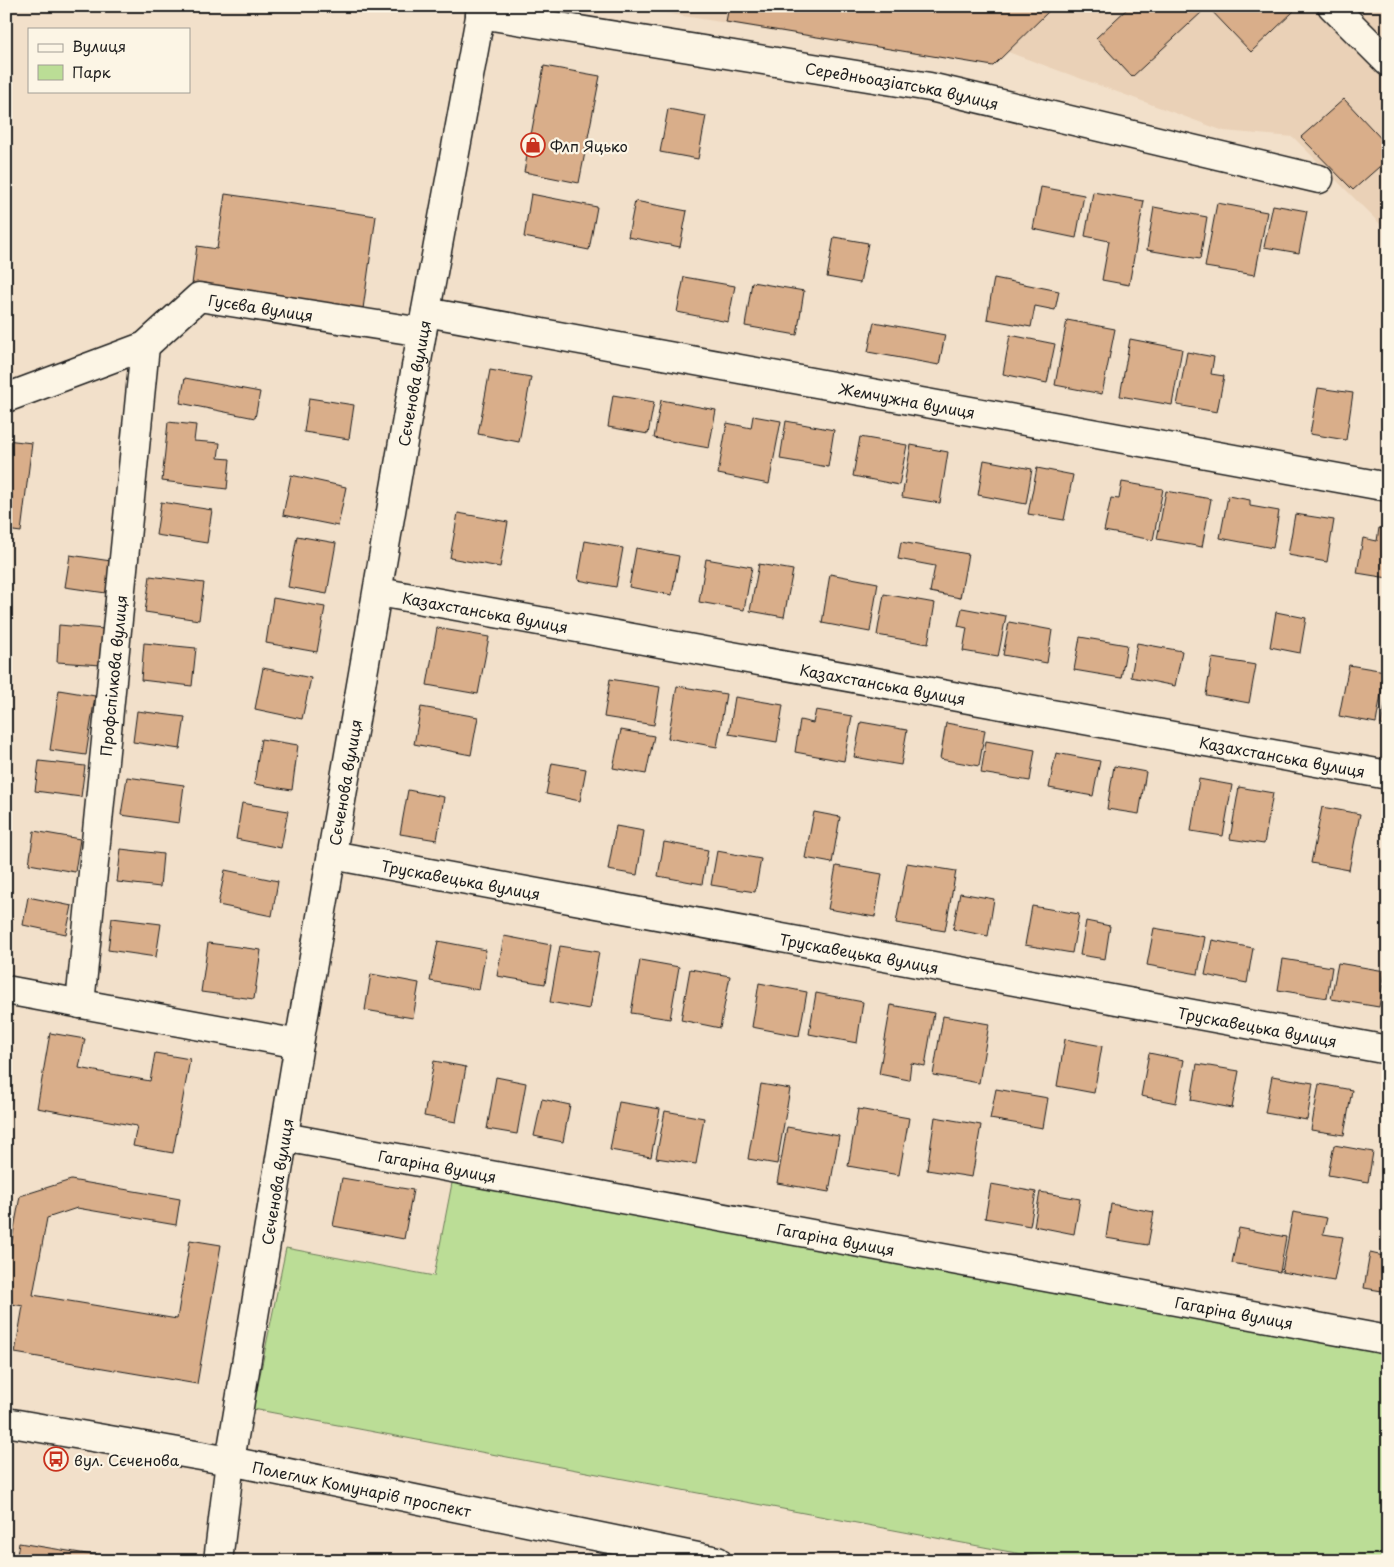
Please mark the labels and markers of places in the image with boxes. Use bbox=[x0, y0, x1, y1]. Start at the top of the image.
shop icon: Флп Яцько bbox=[520, 132, 546, 158]
place label: Флп Яцько bbox=[550, 134, 628, 157]
bus stop icon: вул. Сєченова bbox=[43, 1446, 69, 1472]
place label: вул. Сєченова bbox=[74, 1448, 180, 1471]

